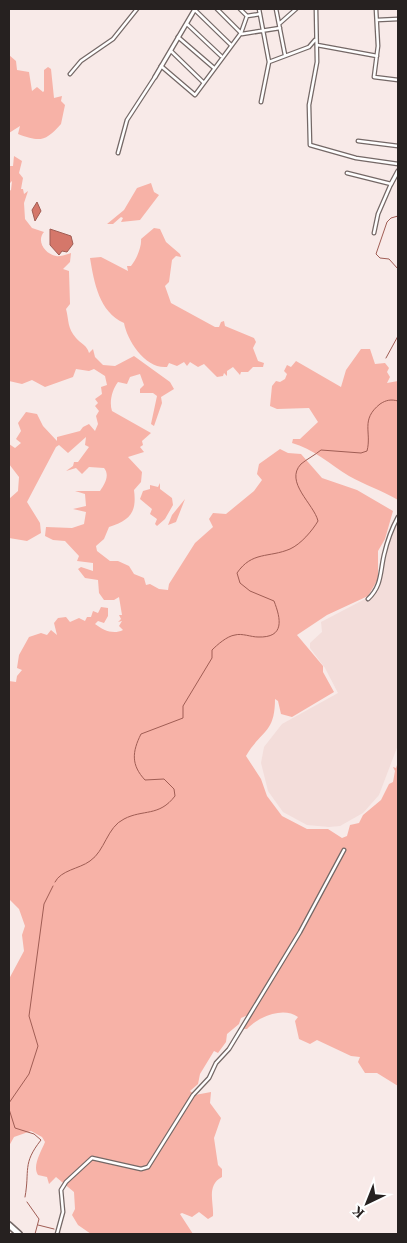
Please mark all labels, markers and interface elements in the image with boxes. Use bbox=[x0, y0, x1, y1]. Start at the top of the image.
north arrow bbox=[342, 1178, 392, 1228]
text: K bbox=[347, 1201, 370, 1224]

